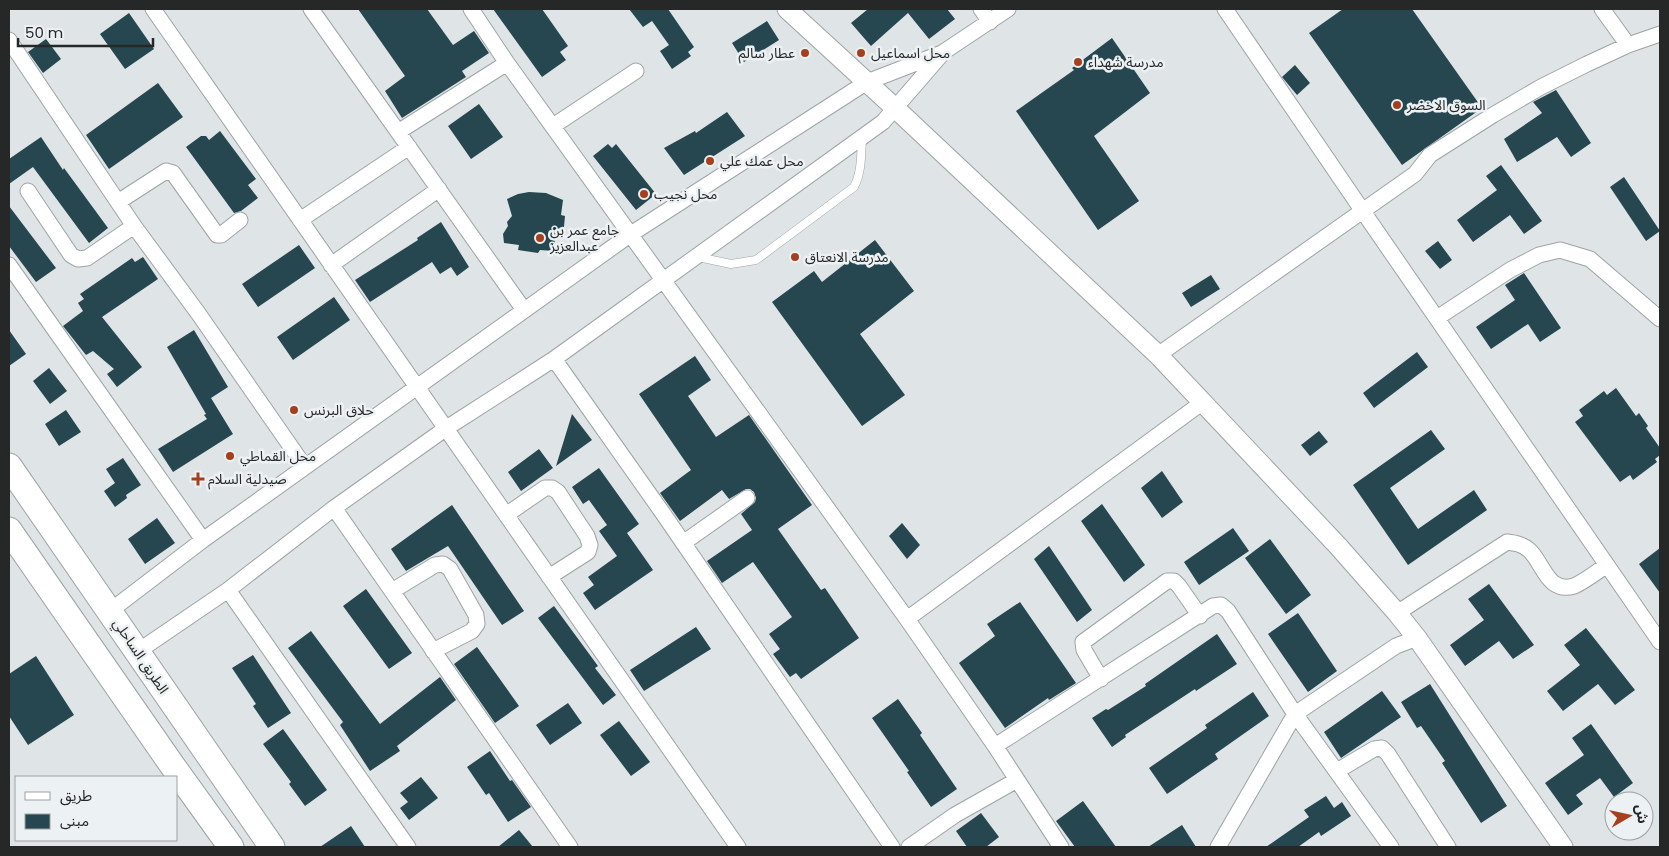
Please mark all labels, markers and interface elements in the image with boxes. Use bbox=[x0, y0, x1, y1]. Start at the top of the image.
scale bar bbox=[18, 15, 152, 47]
text: 50 m bbox=[25, 22, 63, 43]
place label: عطار سالم bbox=[739, 43, 795, 64]
place label: محل اسماعيل bbox=[871, 43, 950, 63]
marker: عطار سالم bbox=[799, 47, 811, 59]
marker: محل اسماعيل bbox=[855, 47, 867, 59]
place label: مدرسة شهداء bbox=[1088, 52, 1164, 72]
marker: مدرسة شهداء bbox=[1072, 56, 1084, 68]
place label: السوق الاخضر bbox=[1406, 95, 1486, 115]
marker: السوق الاخضر bbox=[1391, 99, 1403, 111]
place label: محل عمك علي bbox=[720, 151, 804, 172]
marker: محل عمك علي bbox=[704, 155, 716, 167]
place label: محل نجيب bbox=[654, 184, 717, 204]
marker: محل نجيب bbox=[638, 188, 650, 200]
place label: جامع عمر بن عبدالعزيز bbox=[549, 220, 619, 256]
marker: جامع عمر بن عبدالعزيز bbox=[534, 232, 546, 244]
place label: مدرسة الانعتاق bbox=[805, 247, 889, 267]
marker: مدرسة الانعتاق bbox=[789, 251, 801, 263]
place label: حلاق البرنس bbox=[304, 400, 374, 420]
marker: حلاق البرنس bbox=[288, 404, 300, 416]
place label: محل القماطي bbox=[240, 446, 316, 467]
marker: محل القماطي bbox=[224, 450, 236, 462]
place label: صيدلية السلام bbox=[208, 469, 287, 490]
marker: صيدلية السلام bbox=[192, 473, 204, 485]
street label: الطريق الساحلي bbox=[107, 614, 174, 698]
legend bbox=[15, 776, 178, 841]
text: طريق bbox=[60, 785, 92, 806]
north arrow bbox=[1604, 791, 1654, 841]
text: ش bbox=[1630, 803, 1653, 825]
text: مبنى bbox=[60, 810, 89, 831]

